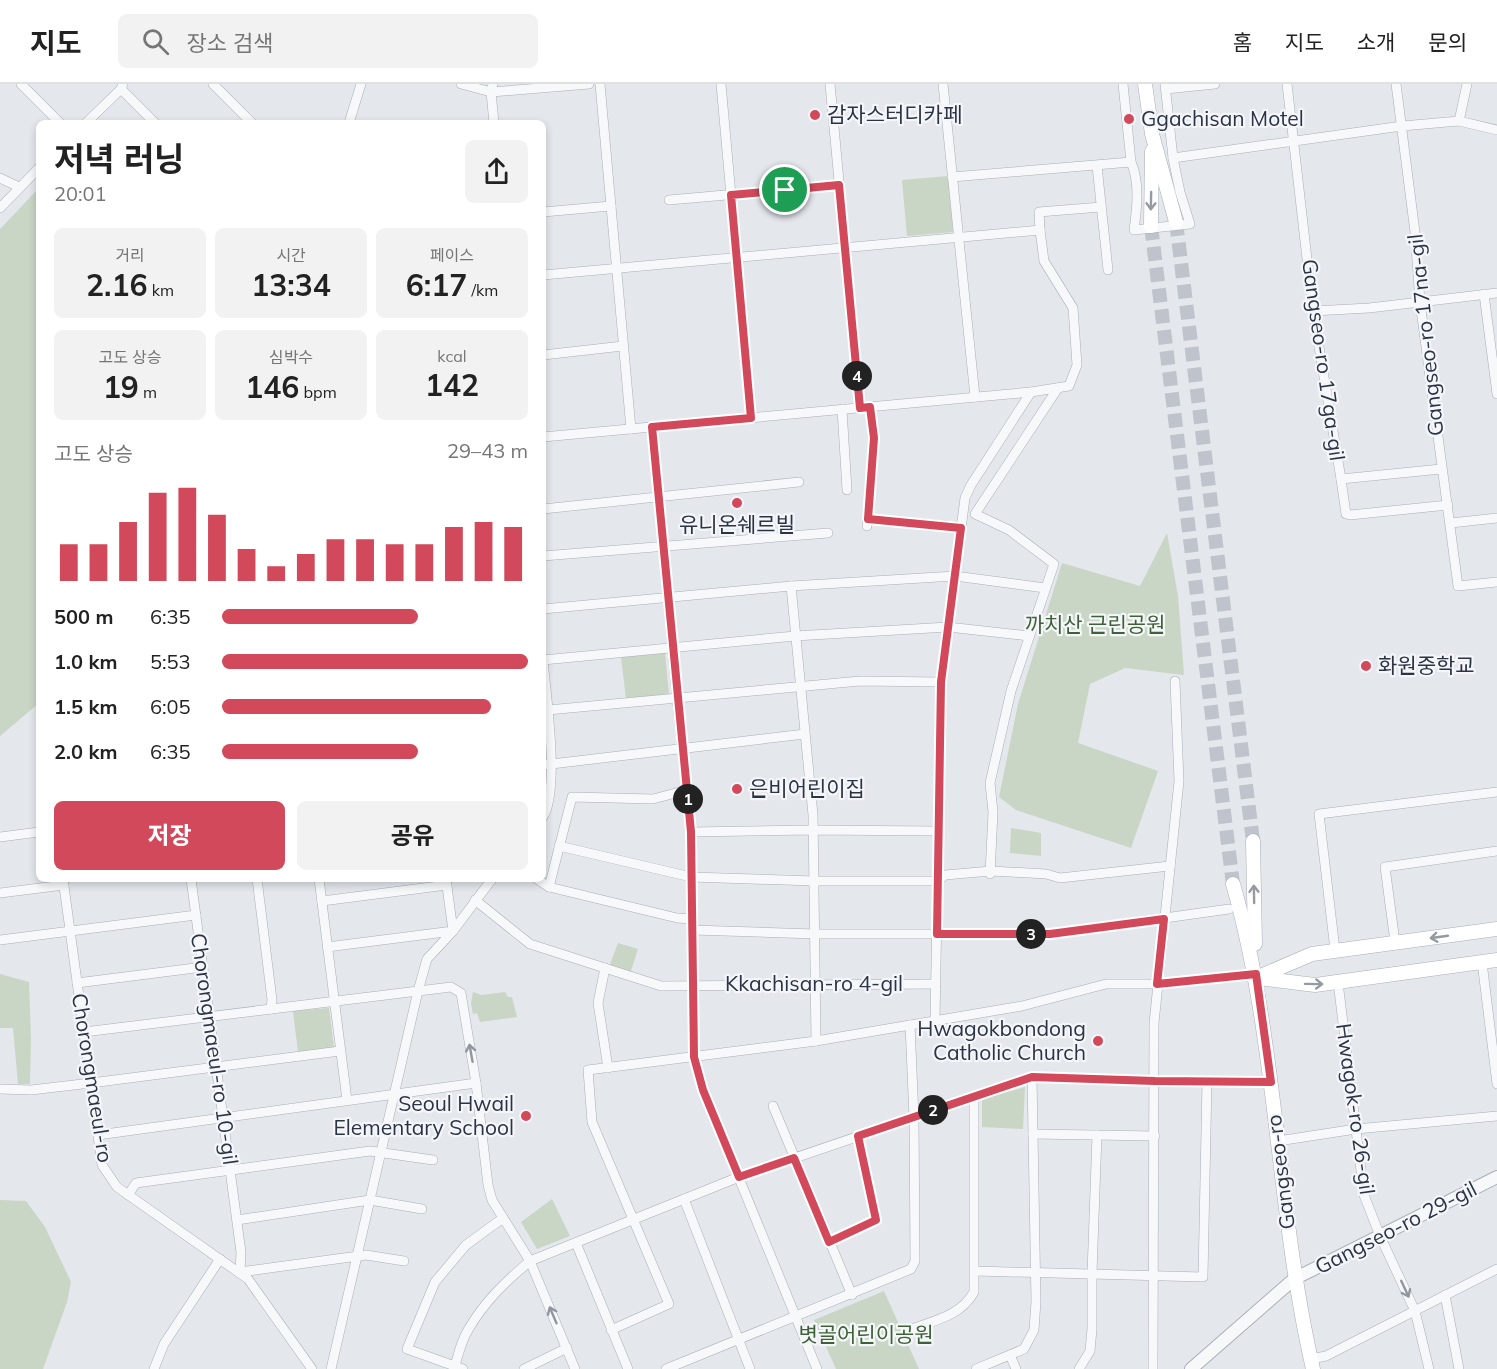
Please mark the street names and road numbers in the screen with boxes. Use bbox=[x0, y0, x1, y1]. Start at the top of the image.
street label: Gangseo-ro 17na-gil bbox=[1401, 233, 1449, 437]
street label: Gangseo-ro 17ga-gil bbox=[1297, 257, 1351, 462]
street label: Chorongmaeul-ro 10-gil bbox=[186, 931, 244, 1166]
street label: Kkachisan-ro 4-gil bbox=[725, 970, 903, 996]
street label: Chorongmaeul-ro bbox=[67, 991, 119, 1164]
street label: Hwagok-ro 26-gil bbox=[1331, 1022, 1381, 1196]
street label: Gangseo-ro bbox=[1260, 1113, 1300, 1231]
street label: Gangseo-ro 29-gil bbox=[1310, 1175, 1481, 1279]

